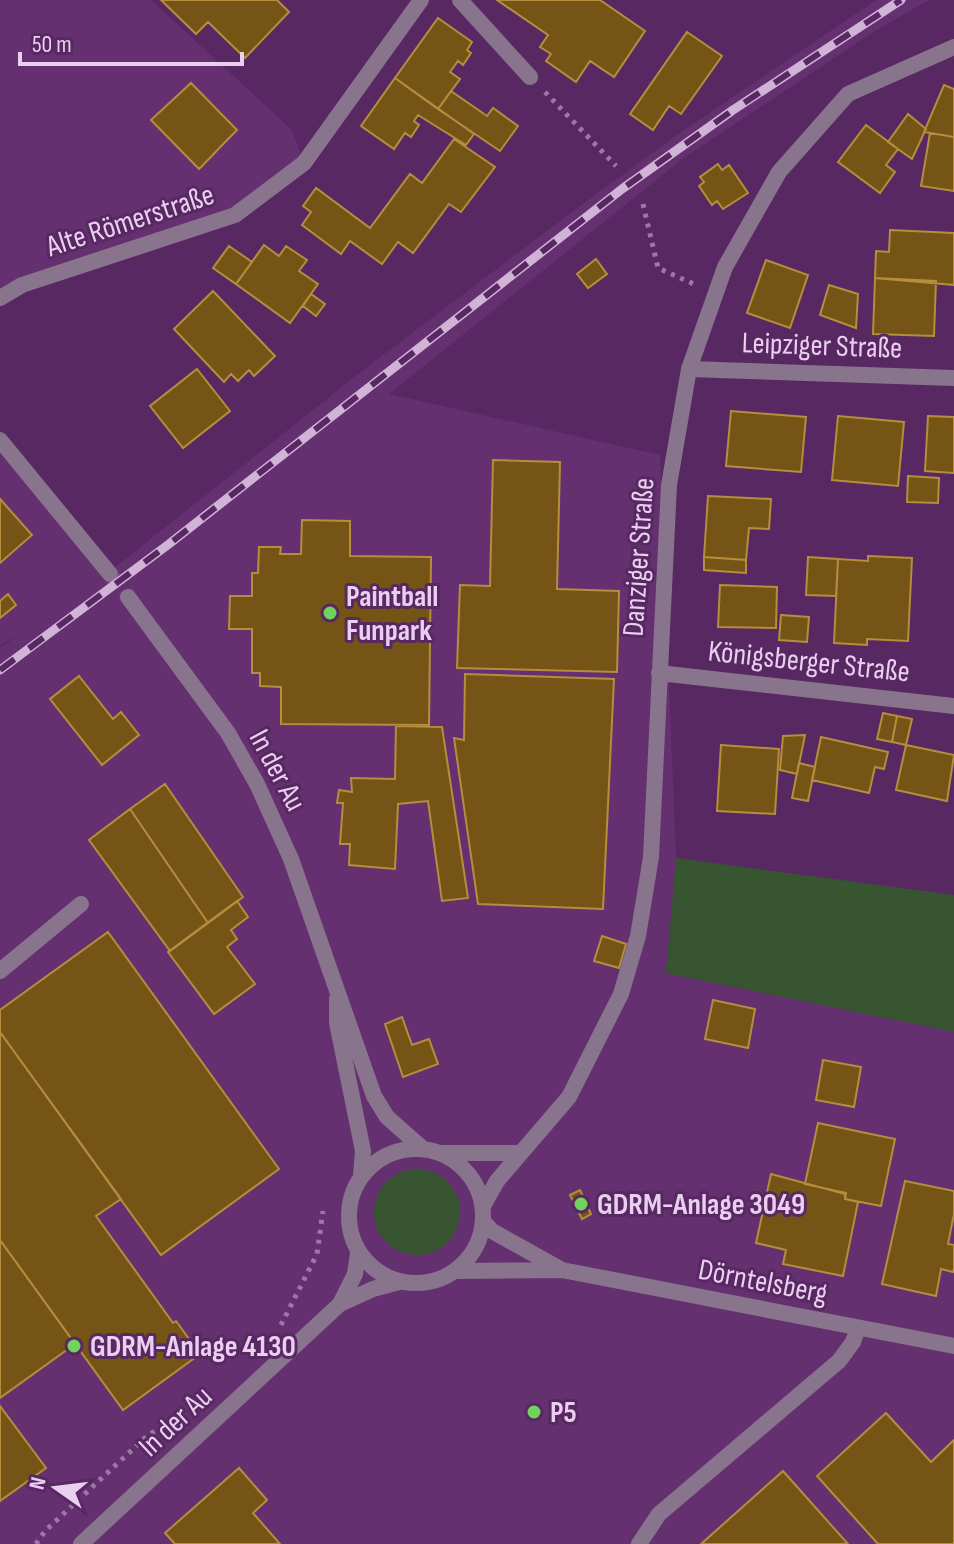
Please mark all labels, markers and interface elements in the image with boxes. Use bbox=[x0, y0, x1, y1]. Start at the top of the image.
scale bar bbox=[20, 16, 242, 66]
text: 50 m bbox=[32, 30, 72, 59]
street label: Alte Römerstraße bbox=[41, 177, 219, 265]
street label: Leipziger Straße bbox=[741, 325, 903, 367]
street label: Danziger Straße bbox=[615, 477, 662, 638]
place label: Paintball Funpark bbox=[346, 579, 438, 649]
marker: Paintball Funpark bbox=[321, 604, 339, 622]
street label: Königsberger Straße bbox=[706, 634, 912, 690]
street label: In der Au bbox=[241, 724, 313, 817]
place label: GDRM-Anlage 3049 bbox=[597, 1187, 805, 1223]
marker: GDRM-Anlage 3049 bbox=[572, 1195, 590, 1213]
street label: Dörntelsberg bbox=[695, 1252, 830, 1312]
place label: GDRM-Anlage 4130 bbox=[90, 1329, 296, 1365]
marker: GDRM-Anlage 4130 bbox=[65, 1337, 83, 1355]
street label: In der Au bbox=[132, 1379, 220, 1465]
place label: P5 bbox=[550, 1395, 577, 1431]
marker: P5 bbox=[525, 1403, 543, 1421]
north arrow bbox=[16, 1448, 96, 1528]
text: N bbox=[24, 1475, 53, 1492]

